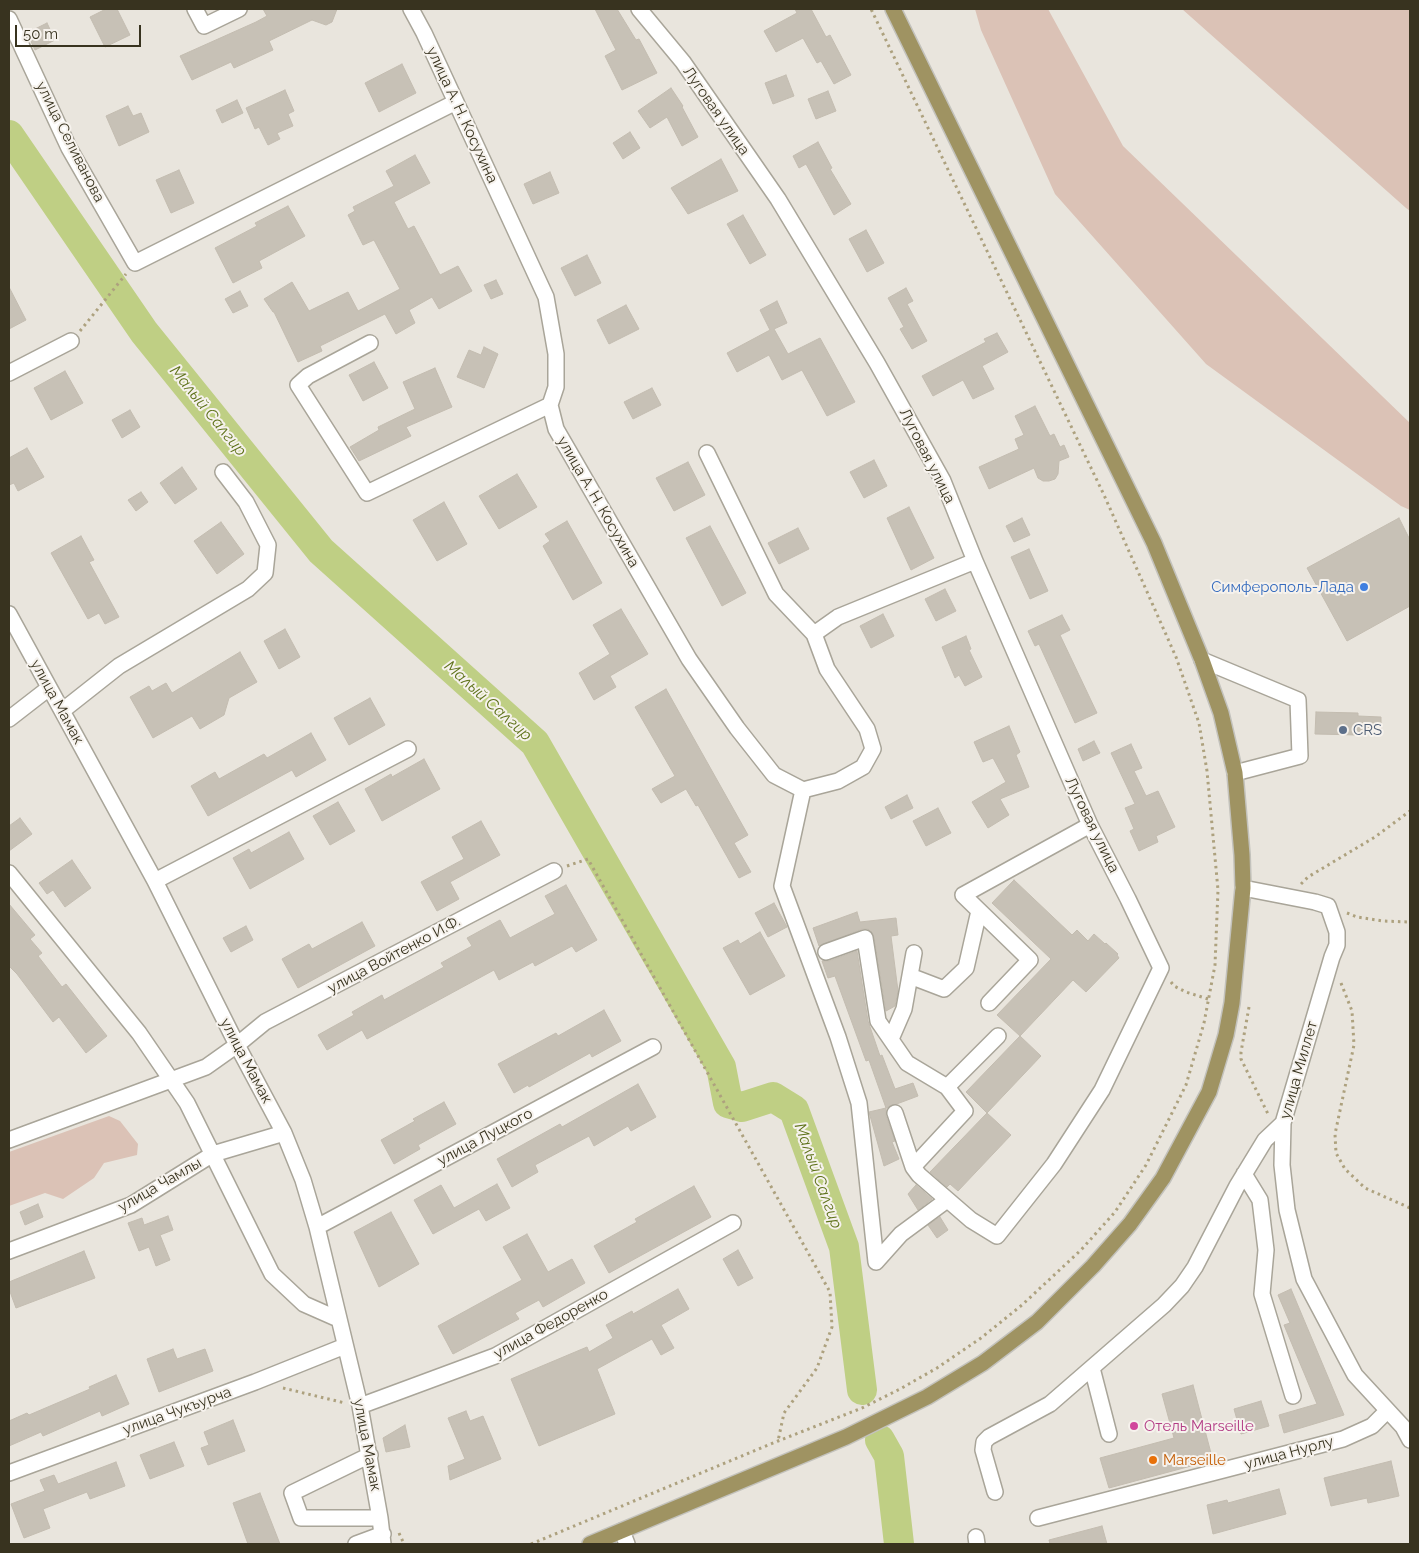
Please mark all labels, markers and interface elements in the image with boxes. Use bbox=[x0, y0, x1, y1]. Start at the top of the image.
scale bar bbox=[18, 15, 144, 47]
text: 50 m bbox=[23, 25, 58, 43]
street label: улица А. Н. Косухина bbox=[422, 44, 502, 186]
street label: Луговая улица bbox=[679, 63, 753, 159]
street label: улица Селиванова bbox=[32, 79, 108, 205]
water label: Малый Салгир bbox=[166, 362, 250, 460]
street label: Луговая улица bbox=[895, 405, 959, 507]
street label: улица А. Н. Косухина bbox=[553, 433, 643, 571]
place label: Симферополь-Лада bbox=[1211, 578, 1354, 596]
marker: Симферополь-Лада bbox=[1358, 581, 1370, 593]
street label: улица Мамак bbox=[26, 657, 88, 747]
water label: Малый Салгир bbox=[440, 657, 536, 745]
place label: CRS bbox=[1353, 721, 1382, 739]
marker: CRS bbox=[1337, 724, 1349, 736]
street label: Луговая улица bbox=[1061, 774, 1123, 876]
street label: улица Войтенко И.Ф. bbox=[325, 912, 463, 998]
street label: улица Мамак bbox=[216, 1015, 276, 1107]
street label: улица Миллет bbox=[1276, 1019, 1322, 1121]
street label: улица Луцкого bbox=[434, 1104, 536, 1170]
water label: Малый Салгир bbox=[790, 1121, 846, 1231]
street label: улица Чамлы bbox=[115, 1154, 205, 1216]
street label: улица Федоренко bbox=[491, 1285, 611, 1363]
street label: улица Чукъурча bbox=[120, 1383, 234, 1439]
street label: улица Мамак bbox=[349, 1397, 385, 1493]
place label: Отель Marseille bbox=[1144, 1417, 1254, 1435]
marker: Отель Marseille bbox=[1128, 1420, 1140, 1432]
street label: улица Нурлу bbox=[1243, 1432, 1335, 1474]
place label: Marseille bbox=[1163, 1451, 1226, 1469]
marker: Marseille bbox=[1147, 1454, 1159, 1466]

